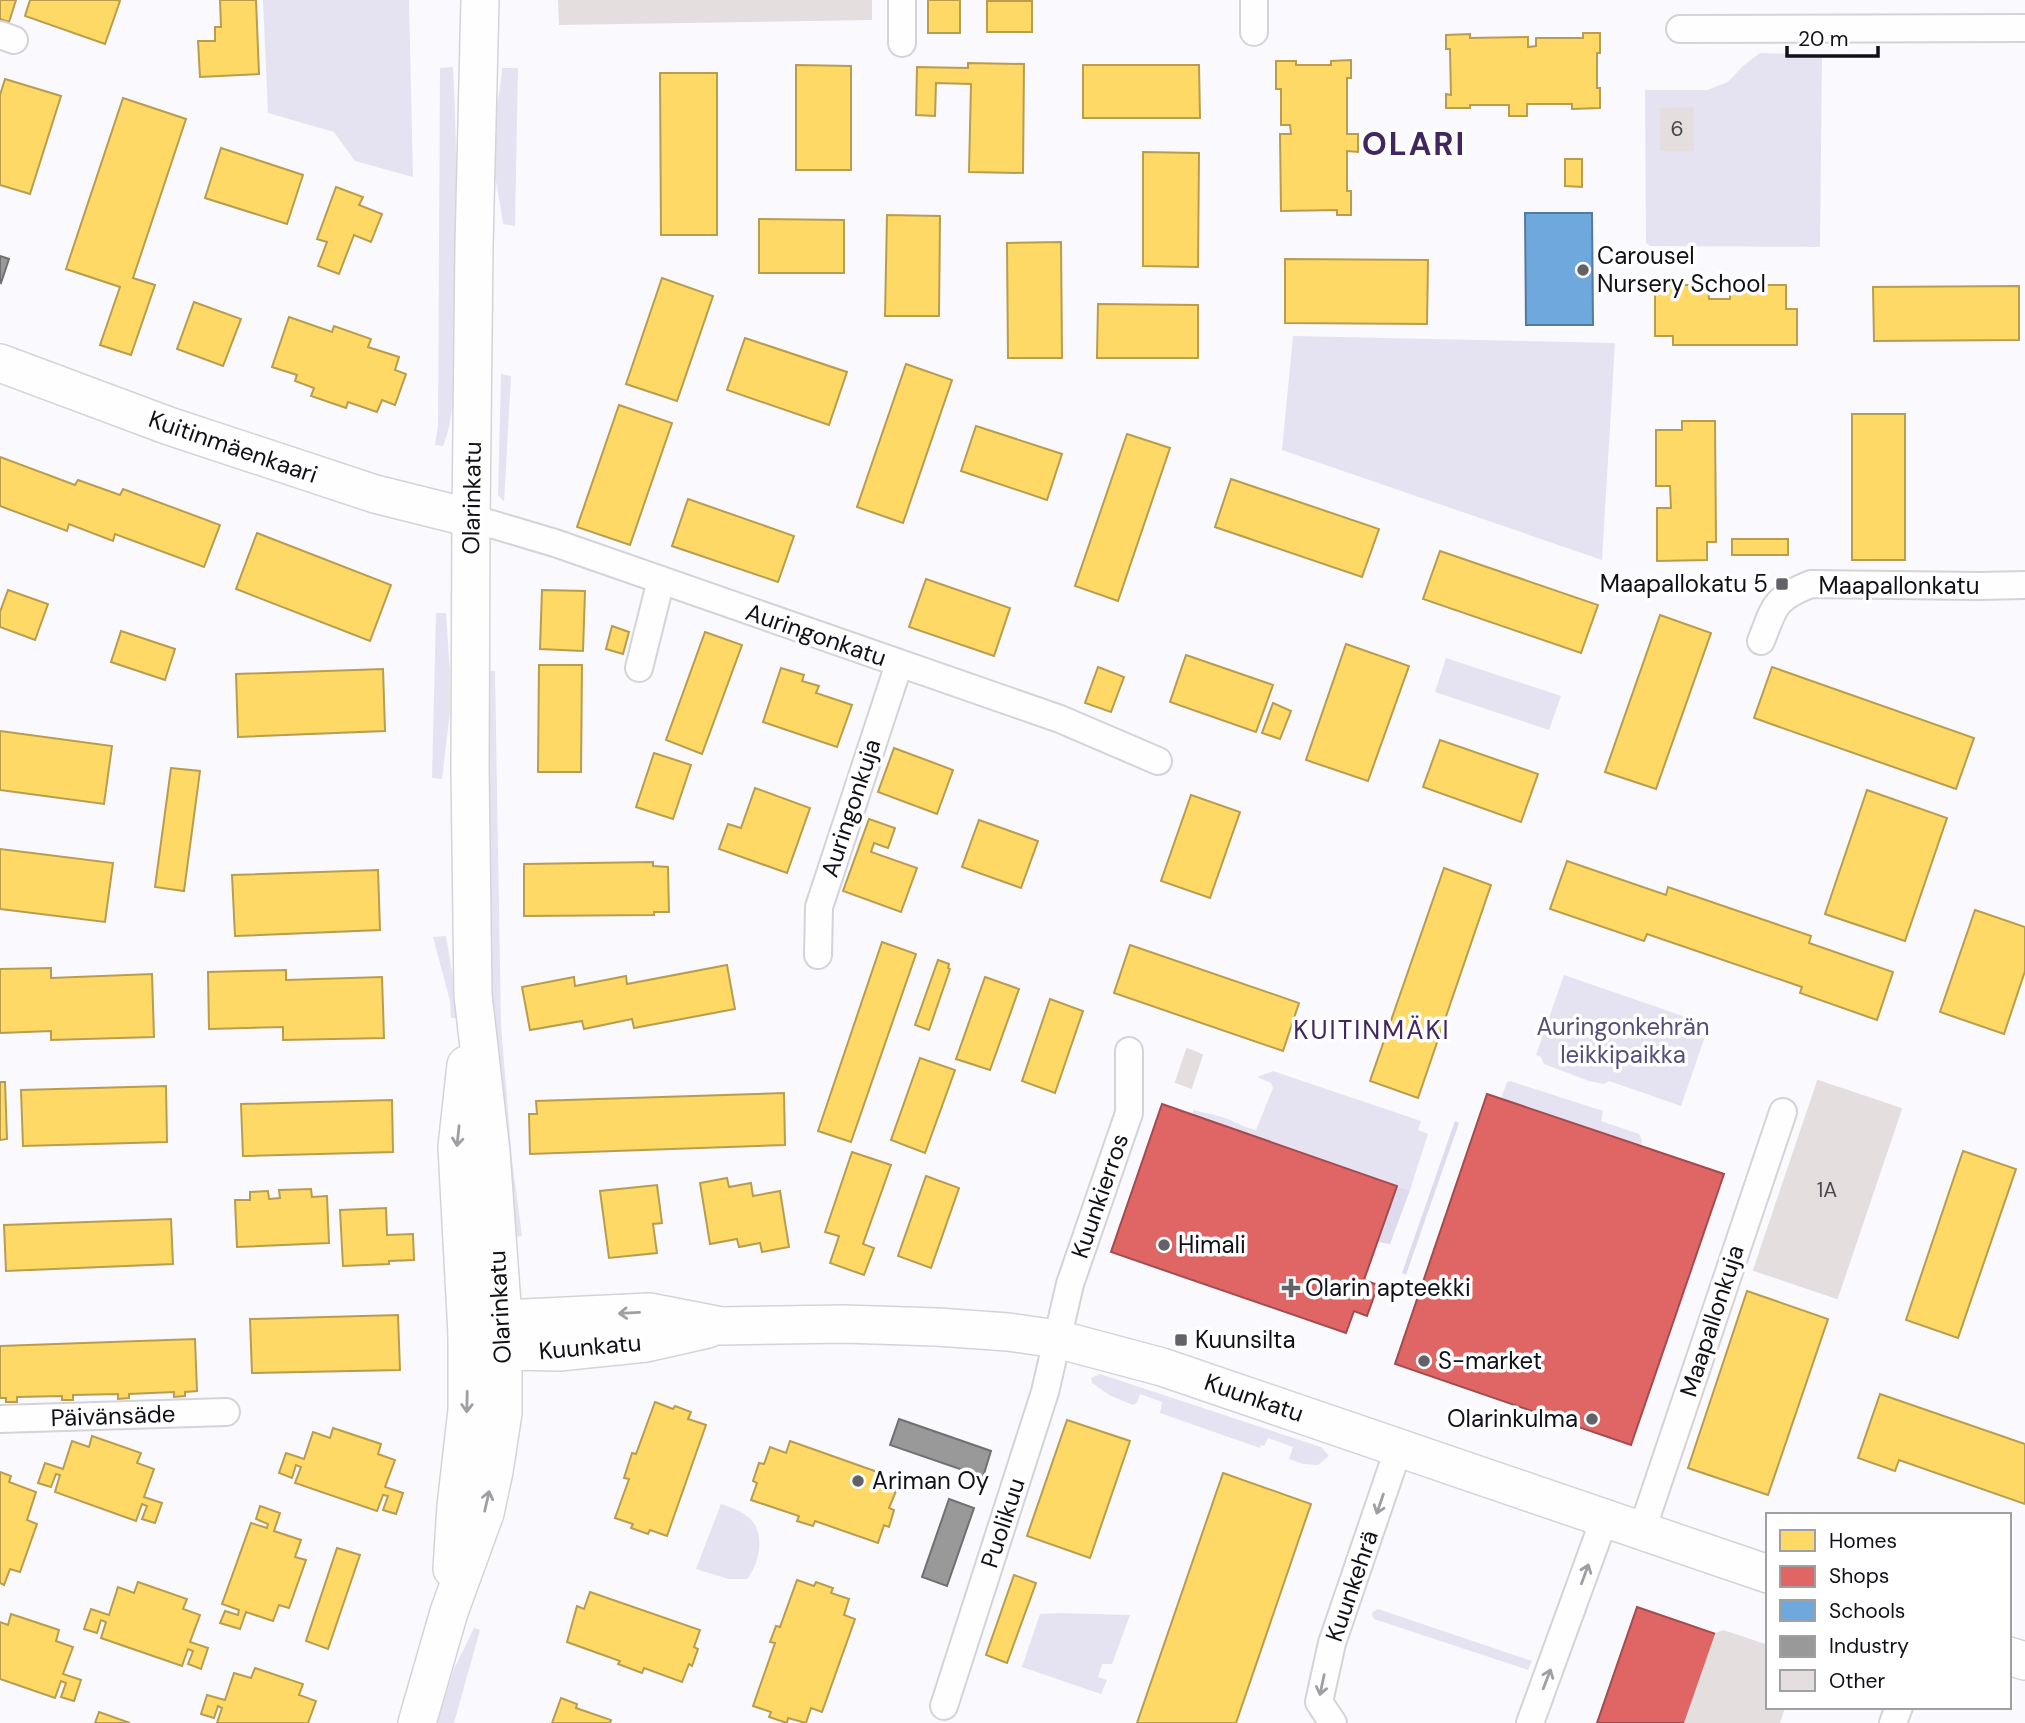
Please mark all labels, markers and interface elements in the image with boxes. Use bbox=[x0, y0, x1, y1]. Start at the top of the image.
scale bar bbox=[1787, 14, 1878, 58]
text: 20 m bbox=[1798, 25, 1849, 53]
house number: 6 bbox=[1670, 115, 1684, 143]
district label: OLARI bbox=[1362, 123, 1466, 165]
place label: Carousel Nursery School bbox=[1597, 240, 1766, 299]
marker: Carousel Nursery School bbox=[1575, 262, 1591, 278]
street label: Kuitinmäenkaari bbox=[145, 403, 322, 490]
street label: Olarinkatu bbox=[455, 441, 488, 555]
place label: Maapallokatu 5 bbox=[1600, 568, 1768, 599]
street label: Maapallonkatu bbox=[1819, 570, 1979, 601]
marker: Maapallokatu 5 bbox=[1774, 576, 1790, 592]
street label: Auringonkatu bbox=[742, 596, 891, 673]
street label: Auringonkuja bbox=[814, 735, 887, 881]
park label: Auringonkehrän leikkipaikka bbox=[1536, 1011, 1710, 1070]
district label: KUITINMÄKI bbox=[1293, 1013, 1451, 1047]
one-way arrow bbox=[452, 1124, 465, 1147]
street label: Kuunkierros bbox=[1064, 1129, 1135, 1262]
house number: 1A bbox=[1817, 1176, 1837, 1204]
place label: Himali bbox=[1178, 1229, 1246, 1260]
marker: Himali bbox=[1156, 1237, 1172, 1253]
street label: Maapallonkuja bbox=[1672, 1241, 1751, 1401]
street label: Olarinkatu bbox=[481, 1250, 518, 1364]
place label: Olarin apteekki bbox=[1305, 1272, 1471, 1303]
marker: Olarin apteekki bbox=[1283, 1280, 1299, 1296]
one-way arrow bbox=[618, 1307, 641, 1320]
place label: Kuunsilta bbox=[1195, 1324, 1296, 1355]
street label: Kuunkatu bbox=[537, 1327, 643, 1366]
marker: Kuunsilta bbox=[1173, 1332, 1189, 1348]
place label: S-market bbox=[1438, 1345, 1542, 1376]
marker: S-market bbox=[1416, 1353, 1432, 1369]
street label: Kuunkatu bbox=[1201, 1366, 1308, 1429]
one-way arrow bbox=[460, 1390, 474, 1413]
street label: Päivänsäde bbox=[50, 1398, 176, 1433]
place label: Olarinkulma bbox=[1447, 1403, 1578, 1434]
marker: Olarinkulma bbox=[1584, 1411, 1600, 1427]
place label: Ariman Oy bbox=[872, 1465, 989, 1496]
marker: Ariman Oy bbox=[850, 1473, 866, 1489]
street label: Puolikuu bbox=[973, 1474, 1032, 1572]
one-way arrow bbox=[481, 1490, 494, 1513]
one-way arrow bbox=[1373, 1493, 1385, 1515]
legend bbox=[1766, 1513, 2011, 1709]
street label: Kuunkehrä bbox=[1318, 1526, 1385, 1645]
text: Homes bbox=[1829, 1527, 1897, 1555]
text: Shops bbox=[1829, 1562, 1889, 1590]
one-way arrow bbox=[1580, 1563, 1592, 1585]
text: Schools bbox=[1829, 1597, 1905, 1625]
text: Industry bbox=[1829, 1632, 1909, 1660]
text: Other bbox=[1829, 1667, 1885, 1695]
one-way arrow bbox=[1541, 1668, 1554, 1690]
one-way arrow bbox=[1315, 1673, 1329, 1696]

